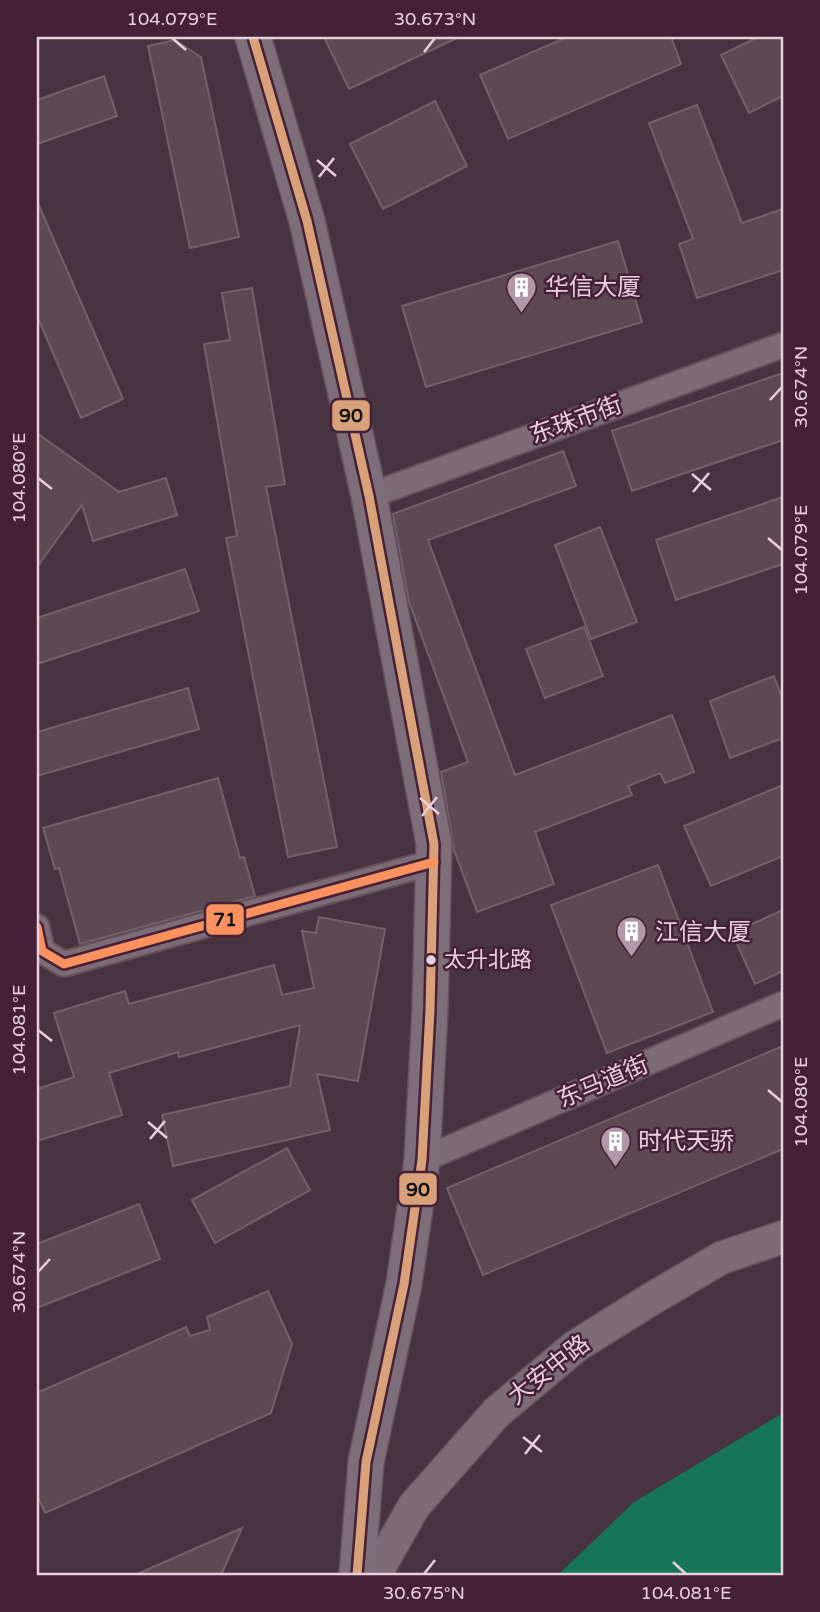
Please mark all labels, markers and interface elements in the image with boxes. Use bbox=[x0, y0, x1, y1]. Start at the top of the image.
text: 104.079°E bbox=[127, 8, 217, 30]
text: 30.673°N bbox=[394, 8, 476, 30]
building icon: 华信大厦 bbox=[505, 270, 539, 314]
place label: 华信大厦 bbox=[545, 273, 641, 302]
text: 30.674°N bbox=[790, 346, 812, 428]
street label: 东珠市街 bbox=[526, 390, 626, 450]
line badge: 90 bbox=[331, 399, 371, 432]
text: 90 bbox=[339, 405, 363, 427]
text: 104.080°E bbox=[8, 433, 30, 523]
text: 104.079°E bbox=[790, 505, 812, 595]
line badge: 71 bbox=[205, 903, 245, 936]
text: 71 bbox=[213, 909, 237, 931]
building icon: 江信大厦 bbox=[615, 915, 649, 959]
place label: 江信大厦 bbox=[655, 918, 751, 947]
place label: 太升北路 bbox=[444, 947, 532, 973]
marker: 太升北路 bbox=[424, 953, 438, 967]
text: 104.081°E bbox=[8, 985, 30, 1075]
street label: 东马道街 bbox=[553, 1050, 653, 1114]
text: 104.080°E bbox=[790, 1057, 812, 1147]
building icon: 时代天骄 bbox=[598, 1124, 632, 1168]
place label: 时代天骄 bbox=[638, 1127, 734, 1156]
line badge: 90 bbox=[398, 1172, 438, 1206]
text: 90 bbox=[406, 1179, 430, 1201]
text: 30.674°N bbox=[8, 1231, 30, 1313]
street label: 大安中路 bbox=[502, 1329, 596, 1411]
text: 30.675°N bbox=[383, 1582, 465, 1604]
text: 104.081°E bbox=[641, 1582, 731, 1604]

